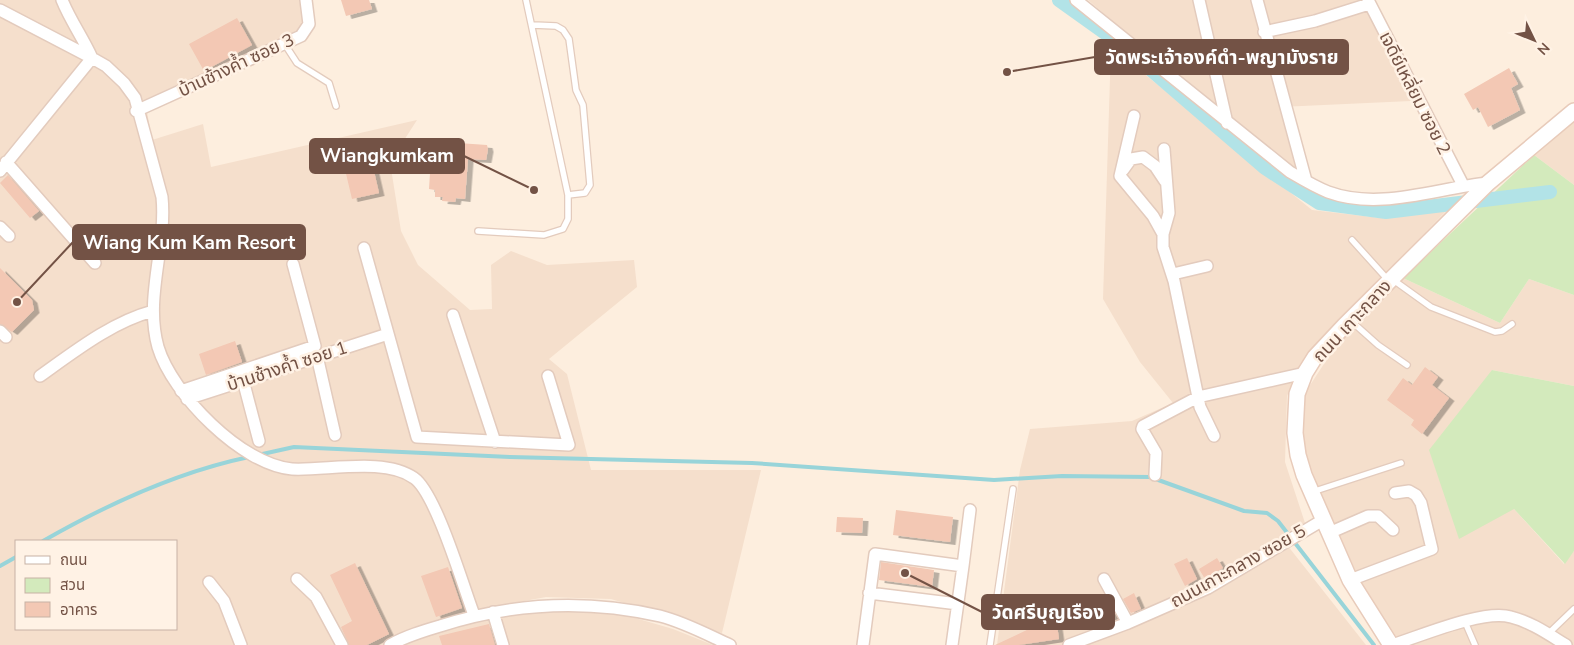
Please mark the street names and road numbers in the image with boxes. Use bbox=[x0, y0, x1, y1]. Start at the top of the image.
street label: บ้านช้างค้ำ ซอย 3 bbox=[174, 27, 298, 102]
street label: เจดีย์เหลี่ยม ซอย 2 bbox=[1374, 27, 1457, 159]
street label: ถนน เกาะกลาง bbox=[1307, 274, 1397, 368]
street label: บ้านช้างค้ำ ซอย 1 bbox=[223, 334, 350, 397]
street label: ถนนเกาะกลาง ซอย 5 bbox=[1166, 519, 1310, 613]

